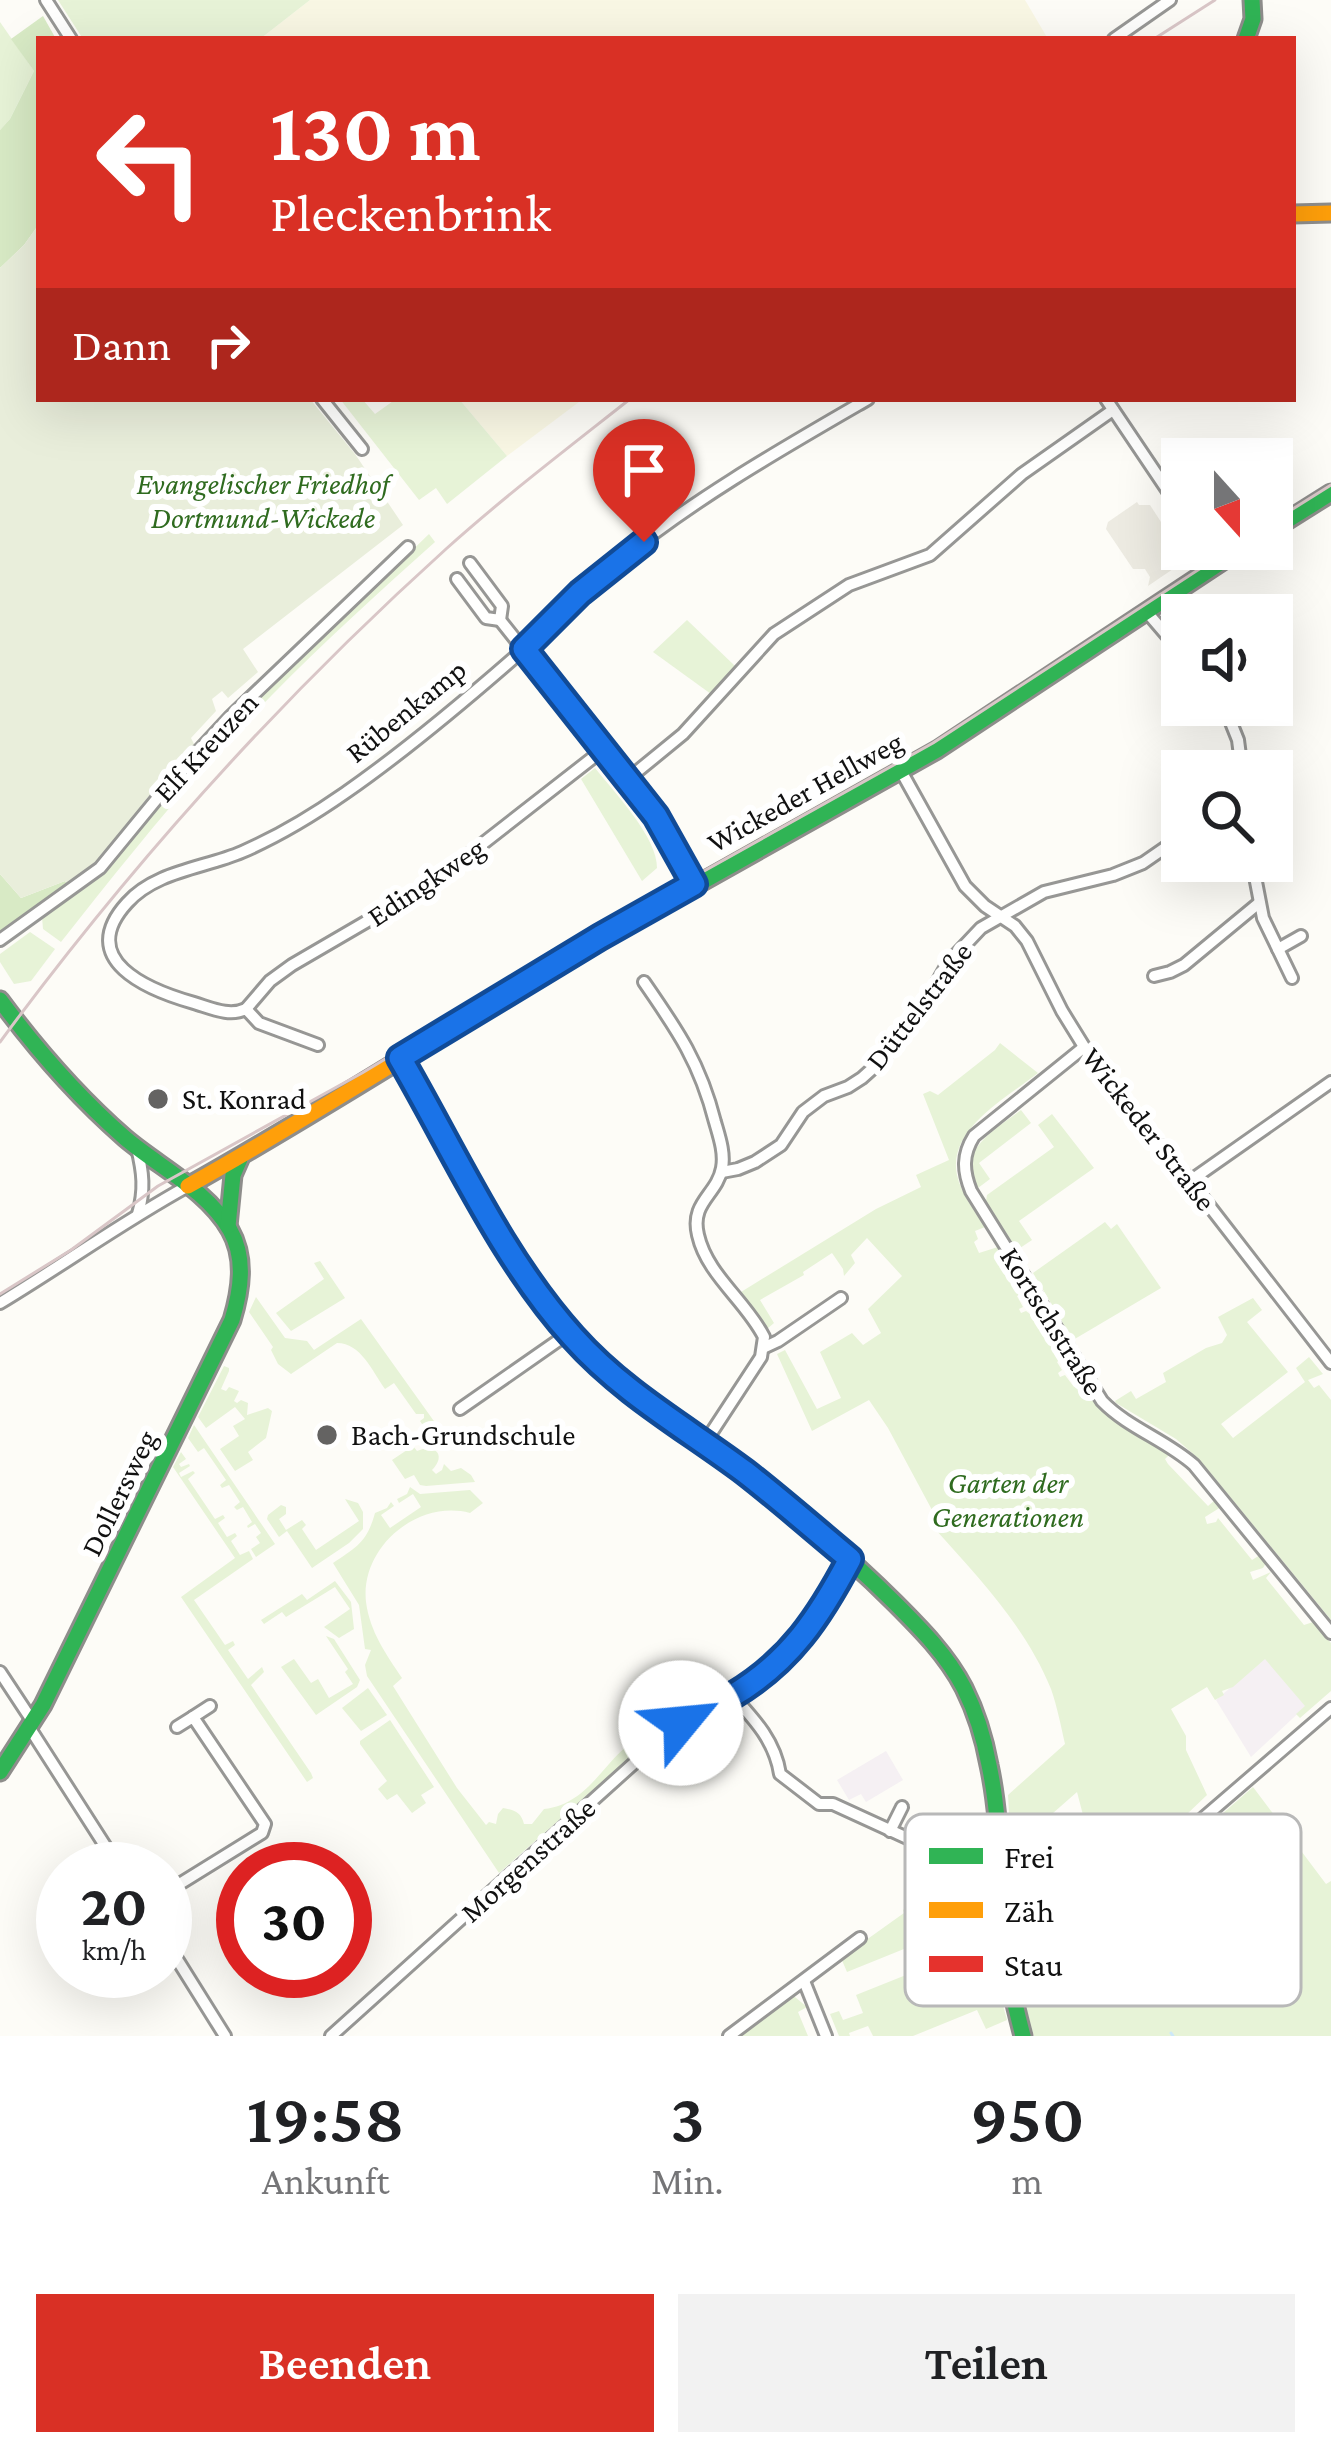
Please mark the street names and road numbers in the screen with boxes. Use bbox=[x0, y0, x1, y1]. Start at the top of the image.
street label: Rübenkamp bbox=[339, 652, 473, 770]
street label: Elf Kreuzen bbox=[147, 685, 264, 808]
street label: Wickeder Hellweg bbox=[701, 724, 909, 860]
street label: Edingkweg bbox=[361, 830, 491, 934]
street label: Düttelstraße bbox=[859, 936, 978, 1076]
street label: Wickeder Straße bbox=[1076, 1041, 1223, 1217]
street label: Kortschstraße bbox=[994, 1241, 1111, 1401]
street label: Dollersweg bbox=[74, 1425, 164, 1561]
street label: Morgenstraße bbox=[454, 1791, 602, 1929]

